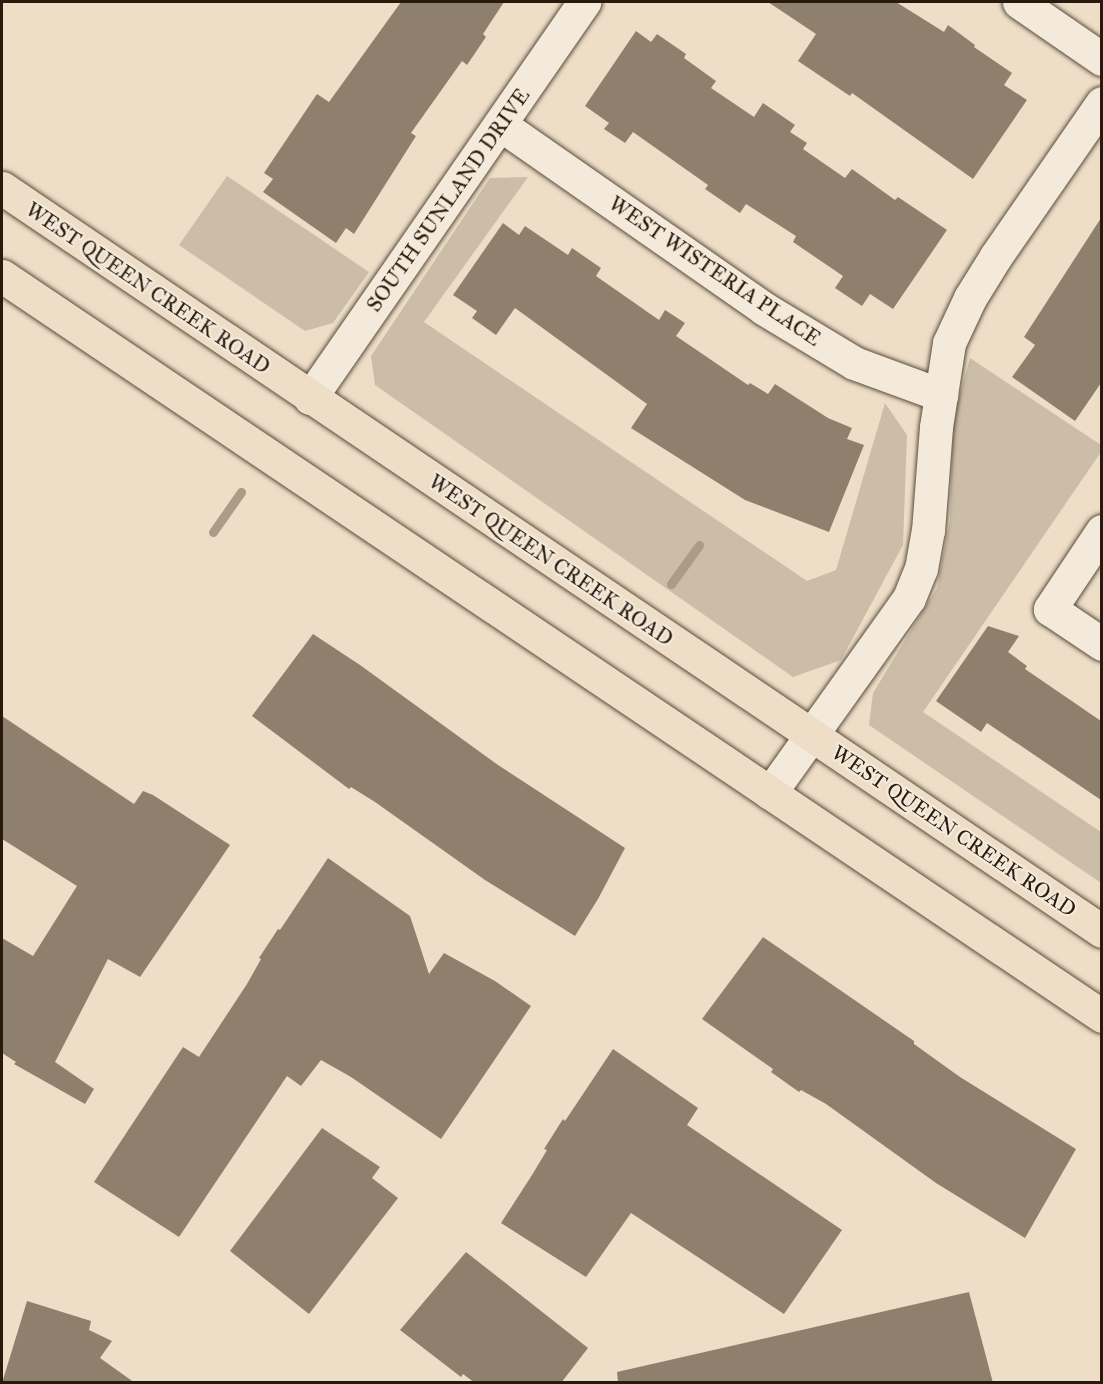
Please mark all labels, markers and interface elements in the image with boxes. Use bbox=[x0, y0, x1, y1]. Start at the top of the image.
street label: SOUTH SUNLAND DRIVE bbox=[361, 83, 535, 317]
street label: WEST WISTERIA PLACE bbox=[604, 191, 826, 351]
street label: WEST QUEEN CREEK ROAD bbox=[21, 197, 275, 379]
street label: WEST QUEEN CREEK ROAD bbox=[424, 469, 678, 651]
street label: WEST QUEEN CREEK ROAD bbox=[827, 740, 1081, 922]

